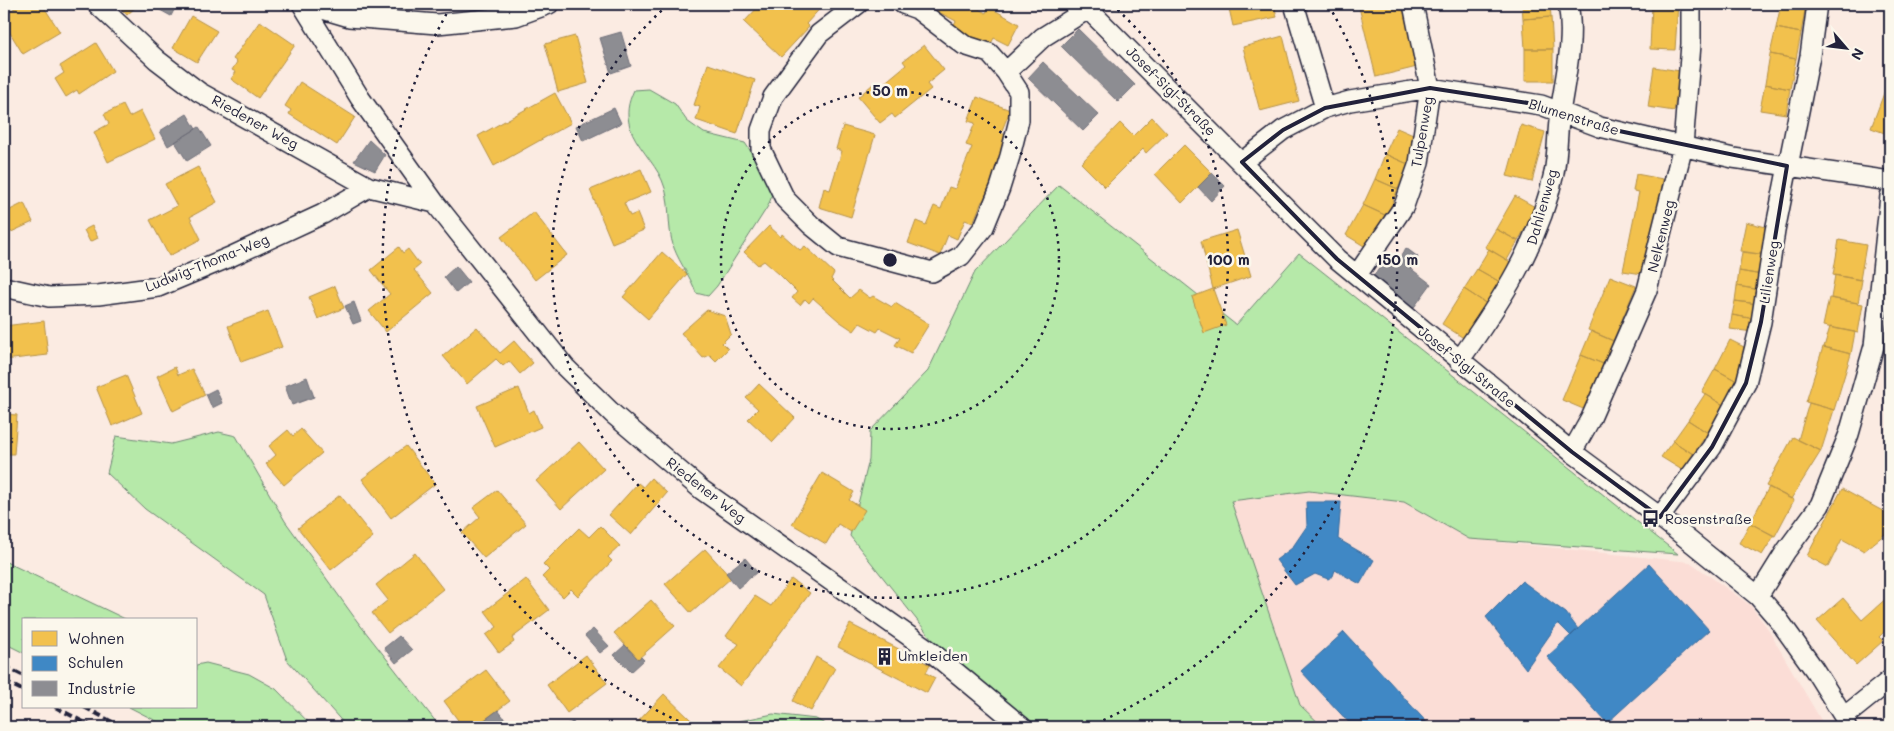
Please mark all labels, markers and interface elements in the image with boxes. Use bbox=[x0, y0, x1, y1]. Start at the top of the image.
north arrow bbox=[1822, 22, 1872, 72]
street label: Josef-Sigl-Straße bbox=[1122, 42, 1220, 140]
text: N bbox=[1847, 45, 1869, 63]
text: 50 m bbox=[872, 80, 908, 100]
street label: Riedener Weg bbox=[208, 90, 302, 153]
street label: Blumenstraße bbox=[1527, 94, 1622, 139]
street label: Tulpenweg bbox=[1406, 95, 1437, 169]
street label: Dahlienweg bbox=[1522, 167, 1561, 247]
street label: Nelkenweg bbox=[1642, 198, 1679, 274]
street label: Ludwig-Thoma-Weg bbox=[142, 229, 272, 296]
street label: Lilienweg bbox=[1754, 239, 1783, 305]
text: 100 m bbox=[1206, 249, 1250, 269]
text: 150 m bbox=[1376, 249, 1418, 269]
centre of rings bbox=[881, 251, 899, 269]
street label: Josef-Sigl-Straße bbox=[1415, 322, 1520, 412]
street label: Riedener Weg bbox=[662, 452, 750, 527]
bus stop icon: Rosenstraße bbox=[1641, 509, 1661, 529]
place label: Rosenstraße bbox=[1665, 509, 1752, 528]
legend bbox=[22, 618, 198, 708]
text: Wohnen bbox=[68, 628, 124, 648]
building icon: Umkleiden bbox=[874, 646, 894, 666]
place label: Umkleiden bbox=[898, 646, 968, 665]
text: Schulen bbox=[68, 652, 123, 672]
text: Industrie bbox=[68, 678, 136, 698]

